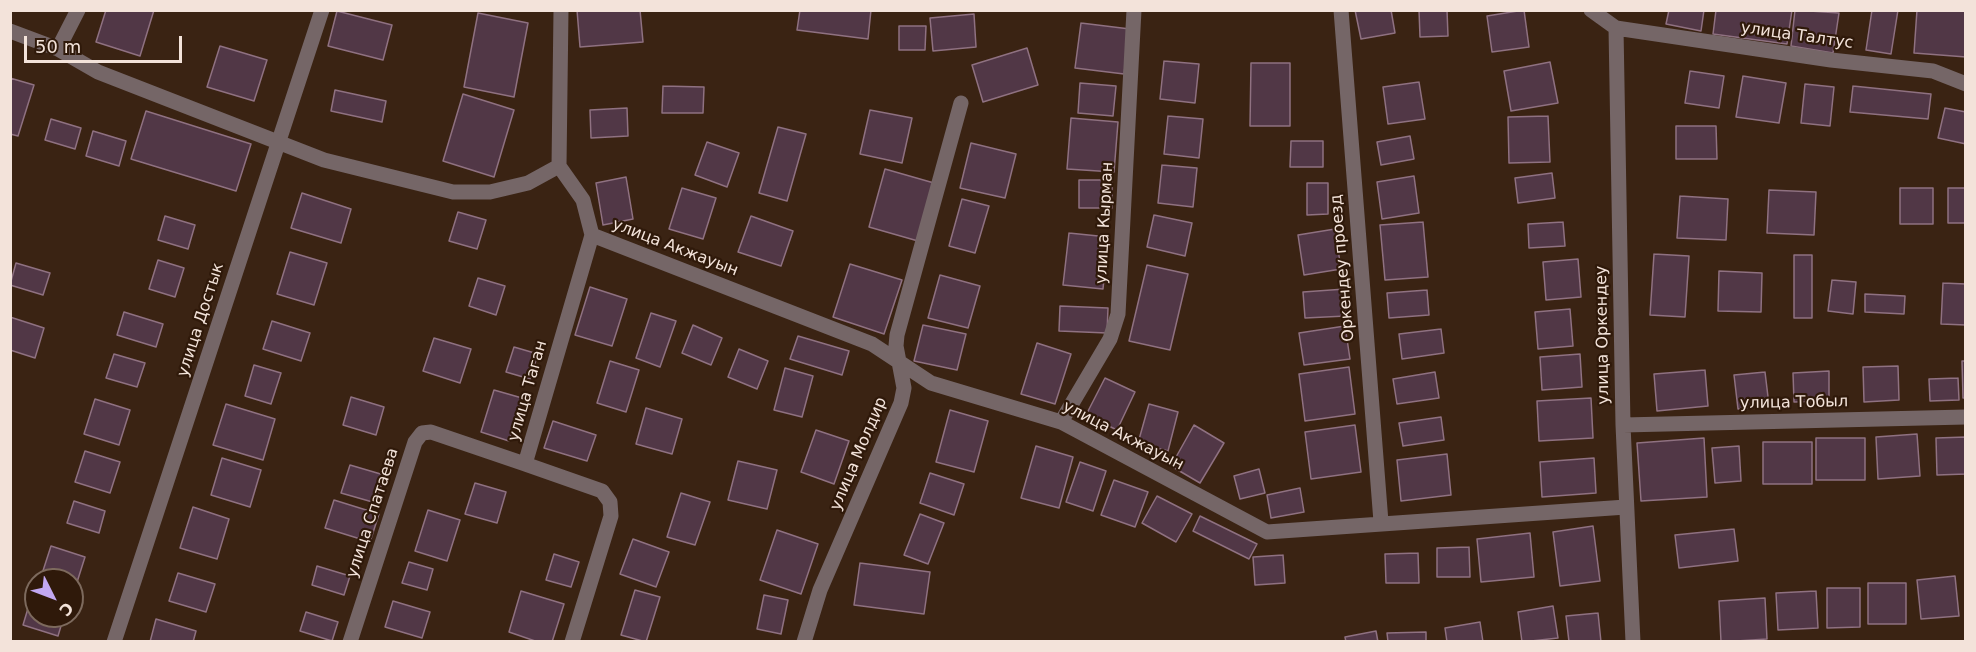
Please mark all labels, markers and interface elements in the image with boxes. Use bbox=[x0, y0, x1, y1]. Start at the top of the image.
street label: улица Талтус bbox=[1740, 19, 1854, 53]
scale bar bbox=[27, 24, 184, 62]
text: 50 m bbox=[35, 36, 81, 57]
street label: улица Кырман bbox=[1092, 161, 1118, 285]
street label: Оркендеу проезд bbox=[1327, 193, 1359, 343]
street label: улица Акжауын bbox=[609, 215, 741, 281]
street label: улица Достык bbox=[174, 261, 228, 379]
street label: улица Оркендеу bbox=[1592, 265, 1614, 405]
street label: улица Таган bbox=[504, 338, 552, 444]
street label: улица Тобыл bbox=[1740, 392, 1848, 414]
street label: улица Молдир bbox=[826, 394, 892, 514]
street label: улица Акжауын bbox=[1059, 397, 1187, 475]
street label: улица Спатаева bbox=[343, 446, 403, 580]
north arrow bbox=[24, 568, 84, 628]
text: С bbox=[55, 598, 77, 620]

